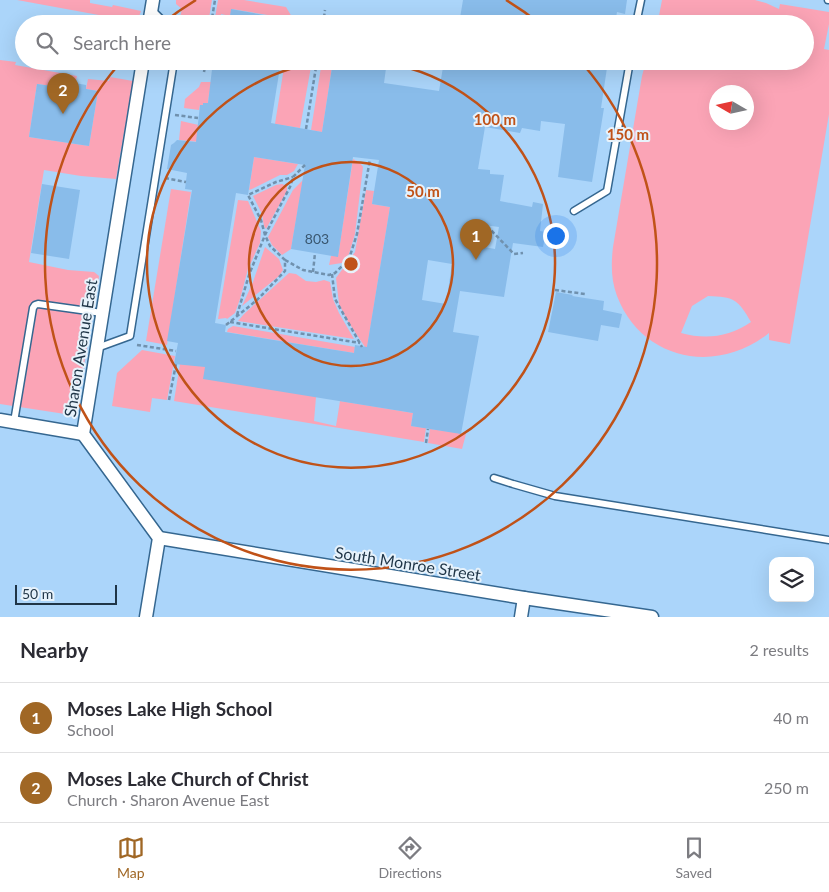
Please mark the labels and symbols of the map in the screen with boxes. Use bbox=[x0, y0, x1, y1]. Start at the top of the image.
pin: 2 bbox=[47, 73, 79, 114]
north arrow bbox=[709, 85, 754, 130]
text: 100 m bbox=[474, 110, 516, 128]
text: 150 m bbox=[607, 125, 649, 143]
text: 50 m bbox=[406, 182, 440, 200]
pin: 1 bbox=[460, 219, 492, 260]
your location bbox=[543, 223, 569, 249]
house number: 803 bbox=[305, 230, 329, 247]
centre of rings bbox=[342, 255, 360, 273]
street label: Sharon Avenue East bbox=[60, 277, 100, 418]
street label: South Monroe Street bbox=[334, 542, 482, 584]
scale bar bbox=[15, 582, 118, 605]

